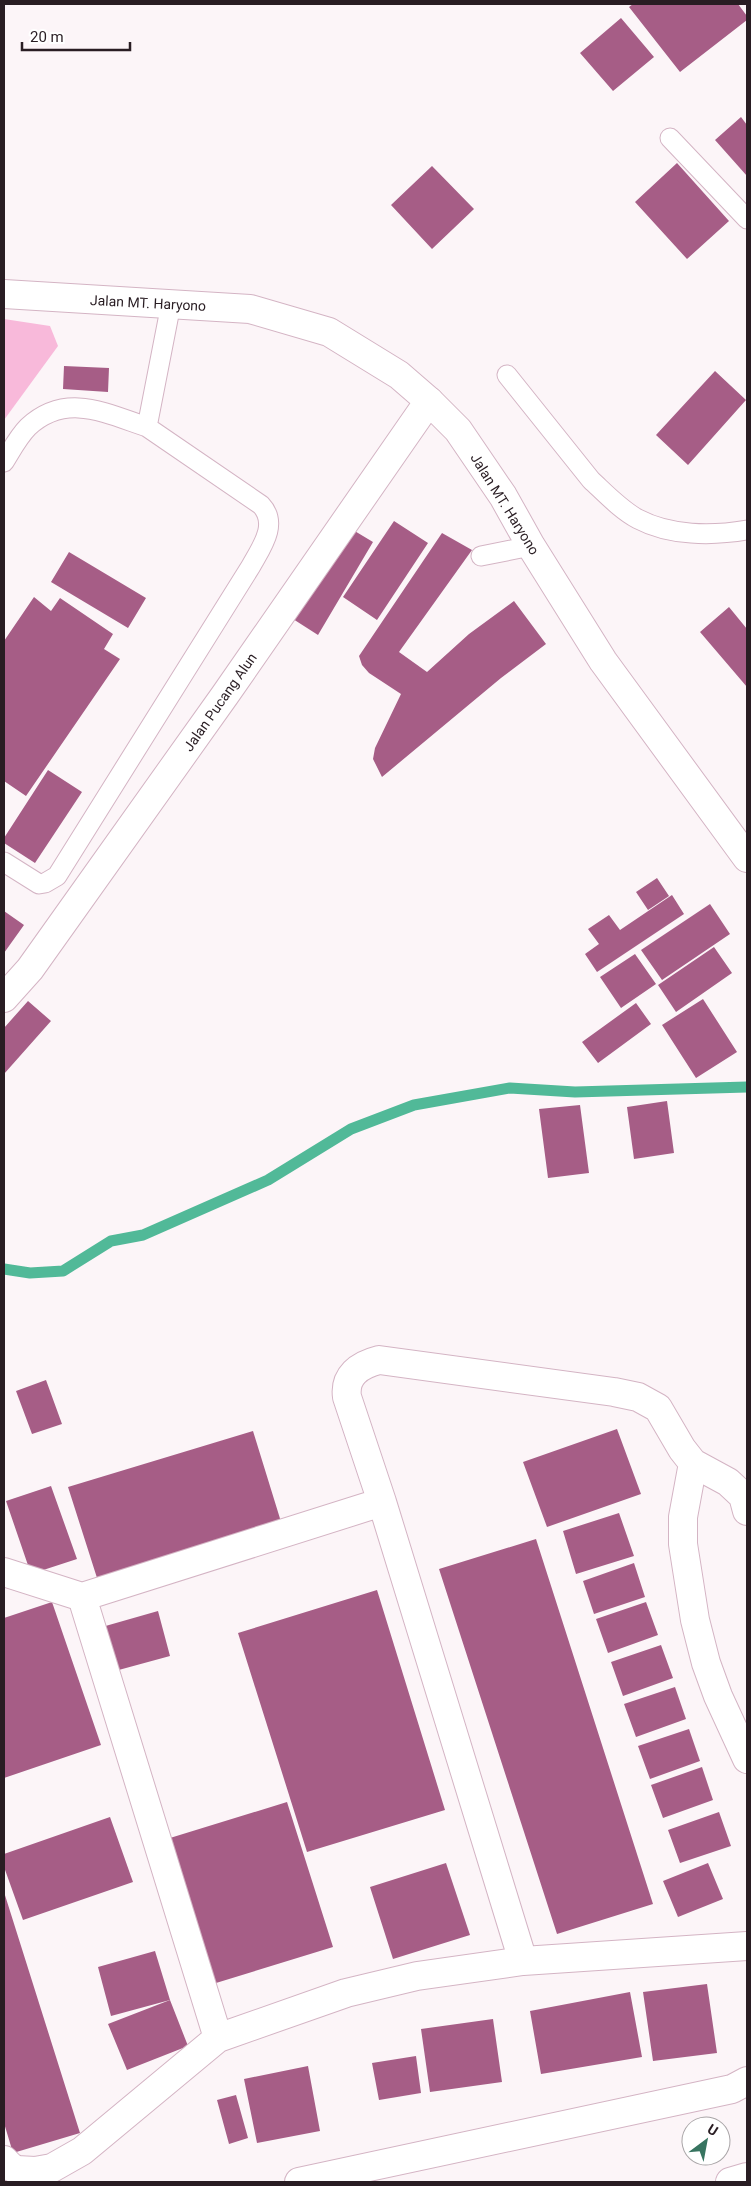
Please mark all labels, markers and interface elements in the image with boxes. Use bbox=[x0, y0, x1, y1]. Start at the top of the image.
scale bar bbox=[22, 20, 130, 52]
text: 20 m bbox=[30, 28, 64, 46]
street label: Jalan MT. Haryono bbox=[90, 292, 207, 314]
street label: Jalan MT. Haryono bbox=[467, 450, 543, 558]
street label: Jalan Pucang Alun bbox=[180, 650, 260, 754]
north arrow bbox=[681, 2116, 731, 2166]
text: U bbox=[705, 2121, 721, 2139]

